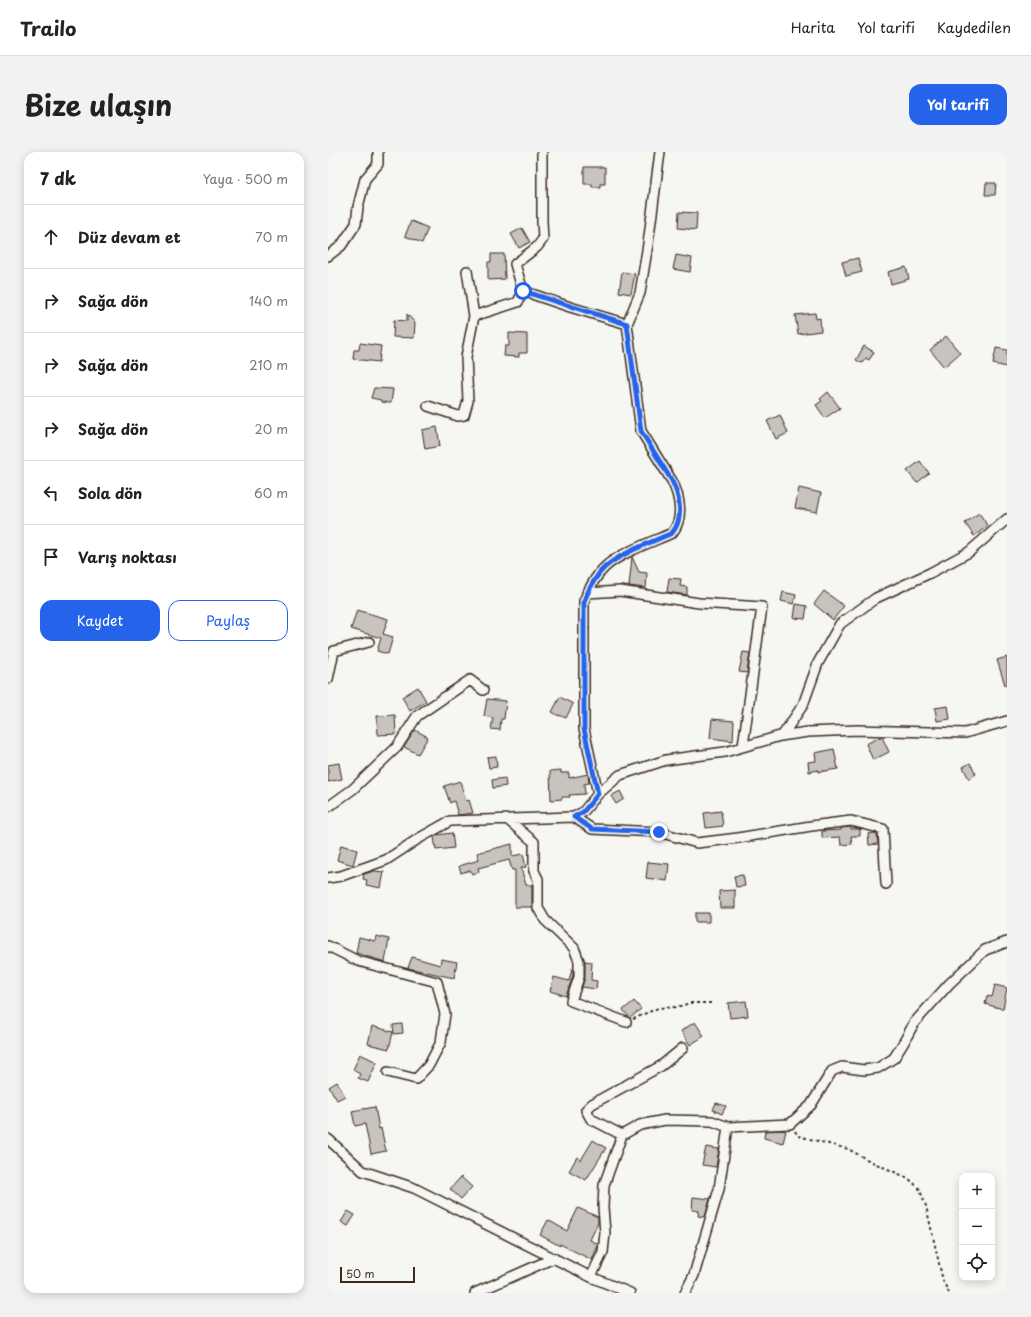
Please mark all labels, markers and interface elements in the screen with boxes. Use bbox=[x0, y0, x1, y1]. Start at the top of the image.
text: Trailo bbox=[20, 14, 76, 42]
text: Harita bbox=[791, 17, 835, 38]
text: Yol tarifi bbox=[857, 17, 915, 38]
text: Kaydedilen bbox=[937, 17, 1011, 38]
text: Bize ulaşın bbox=[24, 83, 172, 126]
button: Yol tarifi bbox=[909, 84, 1007, 125]
text: 7 dk bbox=[40, 165, 76, 191]
text: Yaya · 500 m bbox=[203, 169, 288, 188]
text: Düz devam et bbox=[78, 225, 181, 248]
icon: ahead bbox=[40, 226, 62, 248]
text: 70 m bbox=[255, 227, 288, 246]
route start bbox=[514, 282, 532, 300]
text: Sağa dön bbox=[78, 289, 148, 312]
icon: right bbox=[40, 290, 62, 312]
text: 140 m bbox=[249, 291, 288, 310]
text: Sağa dön bbox=[78, 353, 148, 376]
icon: right bbox=[40, 354, 62, 376]
text: 210 m bbox=[249, 355, 288, 374]
text: Sağa dön bbox=[78, 417, 148, 440]
icon: right bbox=[40, 418, 62, 440]
text: 20 m bbox=[254, 419, 288, 438]
text: Sola dön bbox=[78, 481, 142, 504]
icon: left bbox=[40, 482, 62, 504]
text: 60 m bbox=[254, 483, 288, 502]
text: Varış noktası bbox=[78, 545, 177, 568]
icon: arrive bbox=[40, 546, 62, 568]
button: Kaydet bbox=[40, 600, 160, 641]
button: Paylaş bbox=[168, 600, 288, 641]
route end bbox=[650, 823, 668, 841]
map controls bbox=[959, 1173, 995, 1281]
button: + bbox=[959, 1173, 995, 1209]
button: − bbox=[959, 1209, 995, 1245]
button: locate bbox=[959, 1245, 995, 1281]
scale bar bbox=[340, 1265, 415, 1284]
text: 50 m bbox=[346, 1265, 375, 1282]

